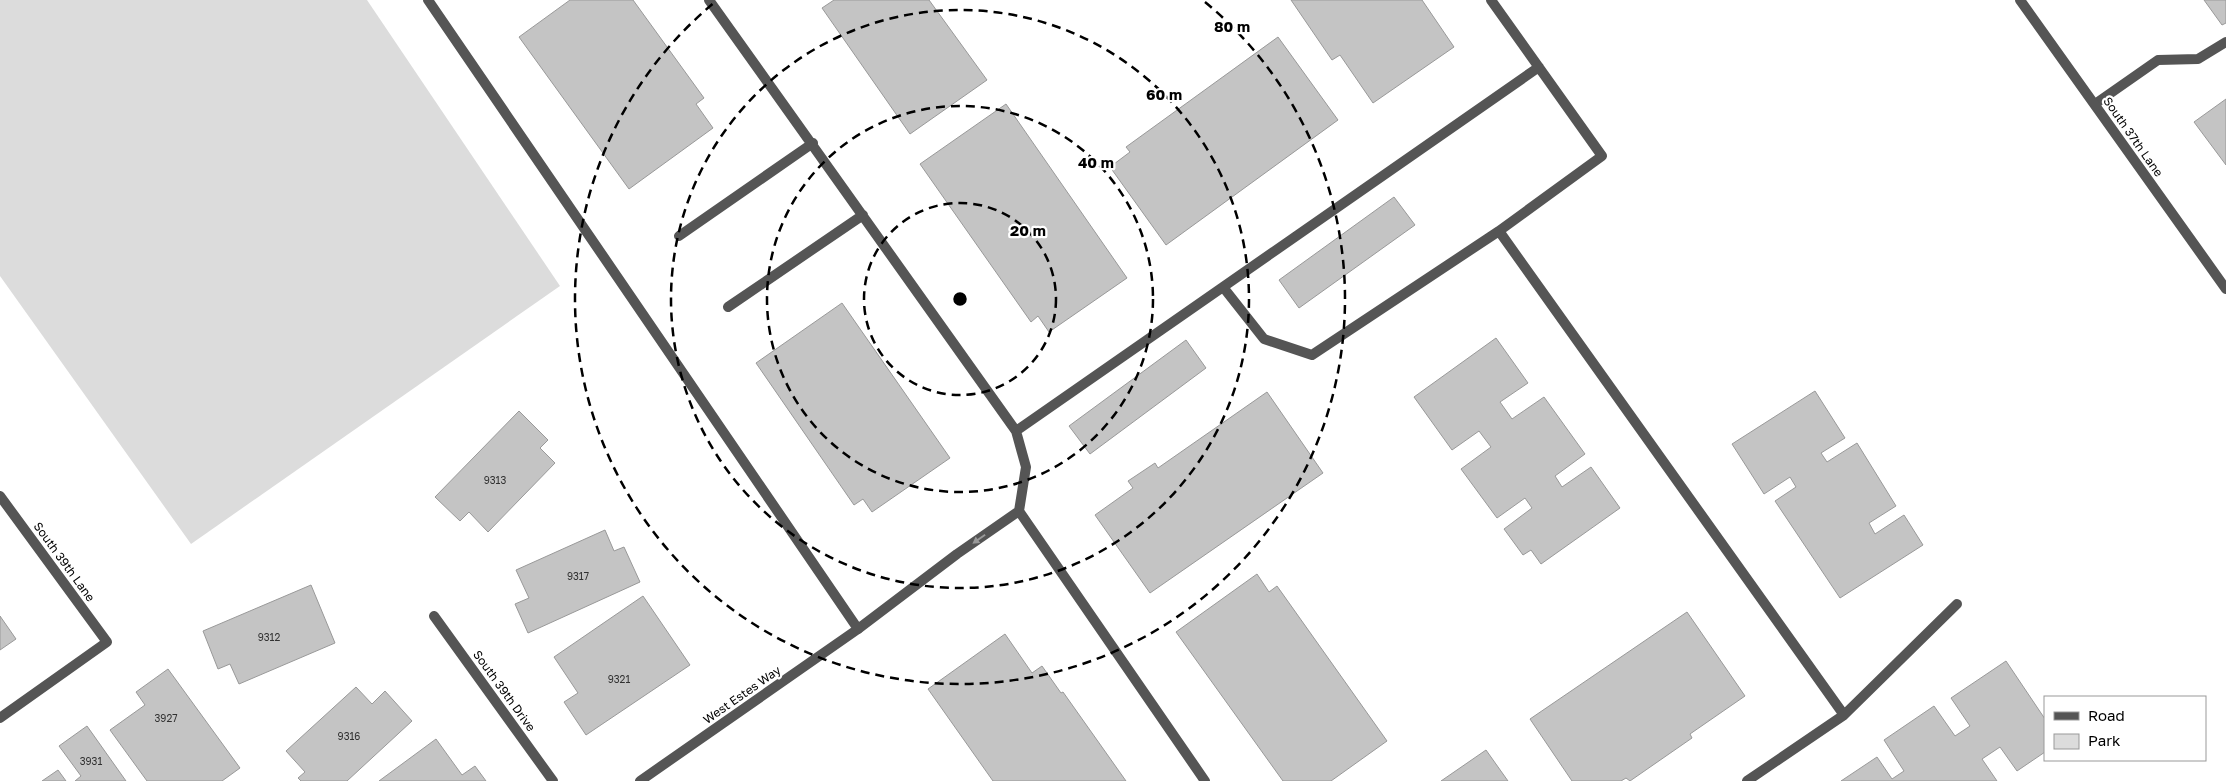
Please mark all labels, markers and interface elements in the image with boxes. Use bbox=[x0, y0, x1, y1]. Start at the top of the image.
text: 80 m bbox=[1214, 17, 1250, 35]
text: 60 m bbox=[1146, 85, 1182, 103]
street label: South 37th Lane bbox=[2100, 94, 2167, 180]
text: 40 m bbox=[1078, 153, 1114, 171]
text: 20 m bbox=[1010, 221, 1046, 239]
centre of rings bbox=[951, 290, 969, 308]
house number: 9313 bbox=[484, 474, 506, 486]
street label: South 39th Lane bbox=[30, 519, 98, 605]
one-way arrow bbox=[972, 534, 986, 544]
house number: 9317 bbox=[567, 570, 589, 582]
house number: 9312 bbox=[258, 631, 280, 643]
street label: South 39th Drive bbox=[470, 647, 539, 734]
street label: West Estes Way bbox=[700, 662, 784, 727]
house number: 9321 bbox=[608, 673, 630, 685]
legend bbox=[2044, 696, 2206, 761]
text: Road bbox=[2088, 706, 2125, 724]
house number: 3927 bbox=[155, 712, 178, 724]
house number: 9316 bbox=[338, 730, 360, 742]
text: Park bbox=[2088, 731, 2121, 749]
house number: 3931 bbox=[80, 755, 102, 767]

